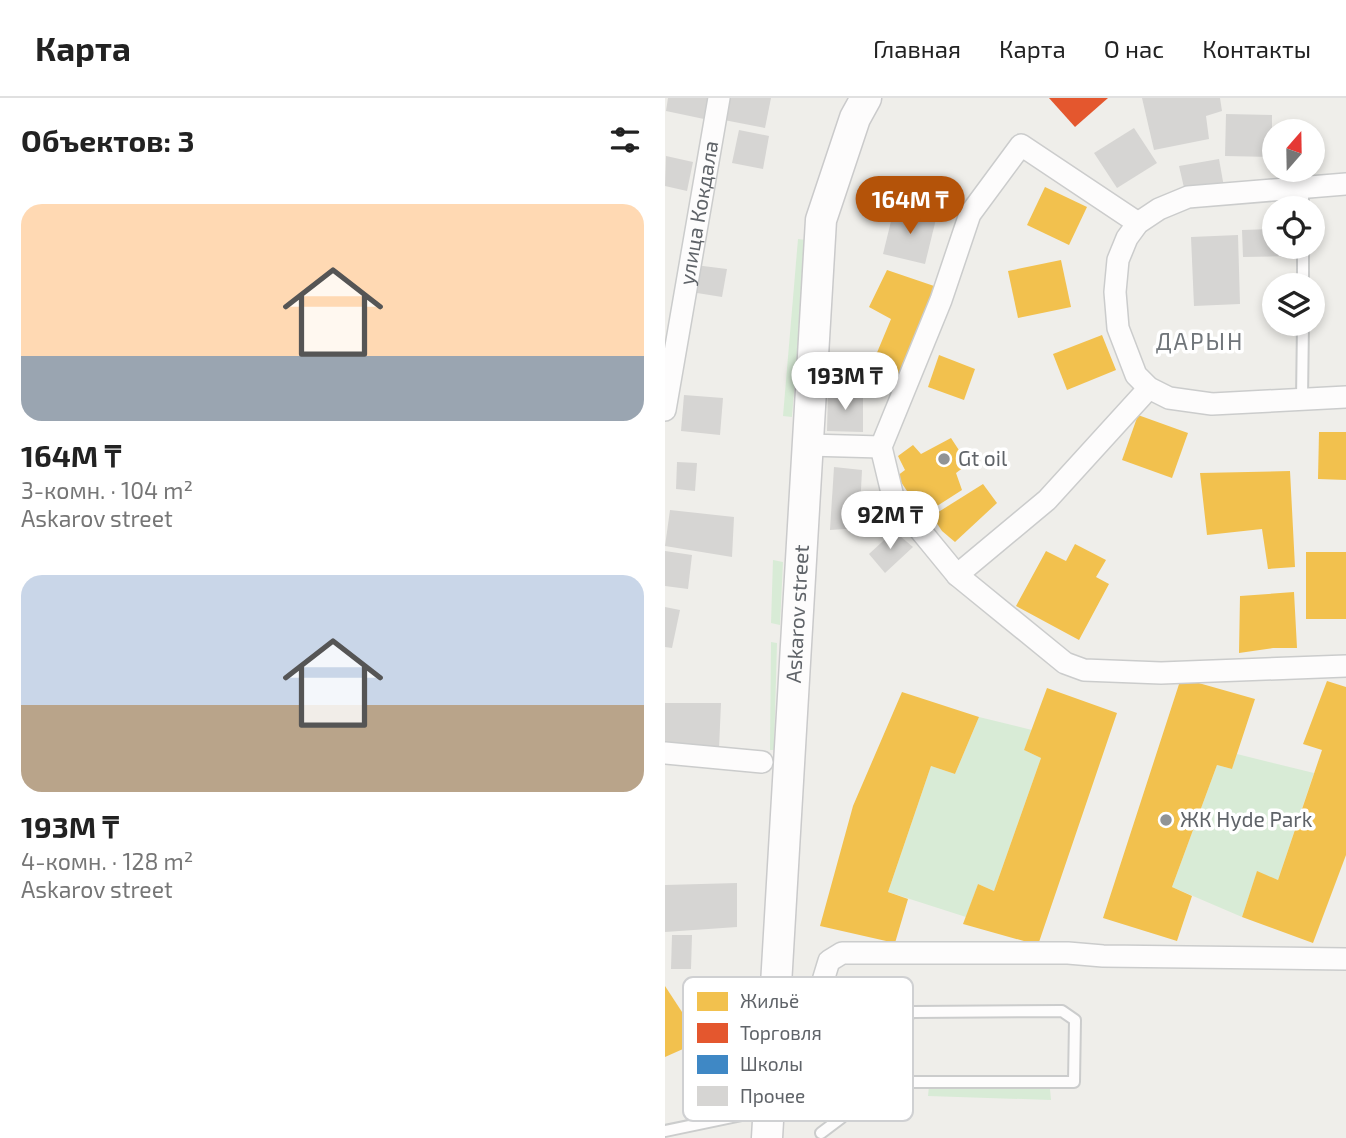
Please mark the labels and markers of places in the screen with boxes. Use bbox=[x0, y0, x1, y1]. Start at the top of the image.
pin: 164M ₸ bbox=[853, 176, 967, 236]
pin: 193M ₸ bbox=[788, 352, 902, 412]
place label: Gt oil bbox=[958, 445, 1008, 470]
marker: Gt oil bbox=[936, 451, 952, 467]
pin: 92M ₸ bbox=[841, 491, 939, 551]
place label: ЖК Hyde Park bbox=[1180, 806, 1313, 831]
marker: ЖК Hyde Park bbox=[1158, 812, 1174, 828]

